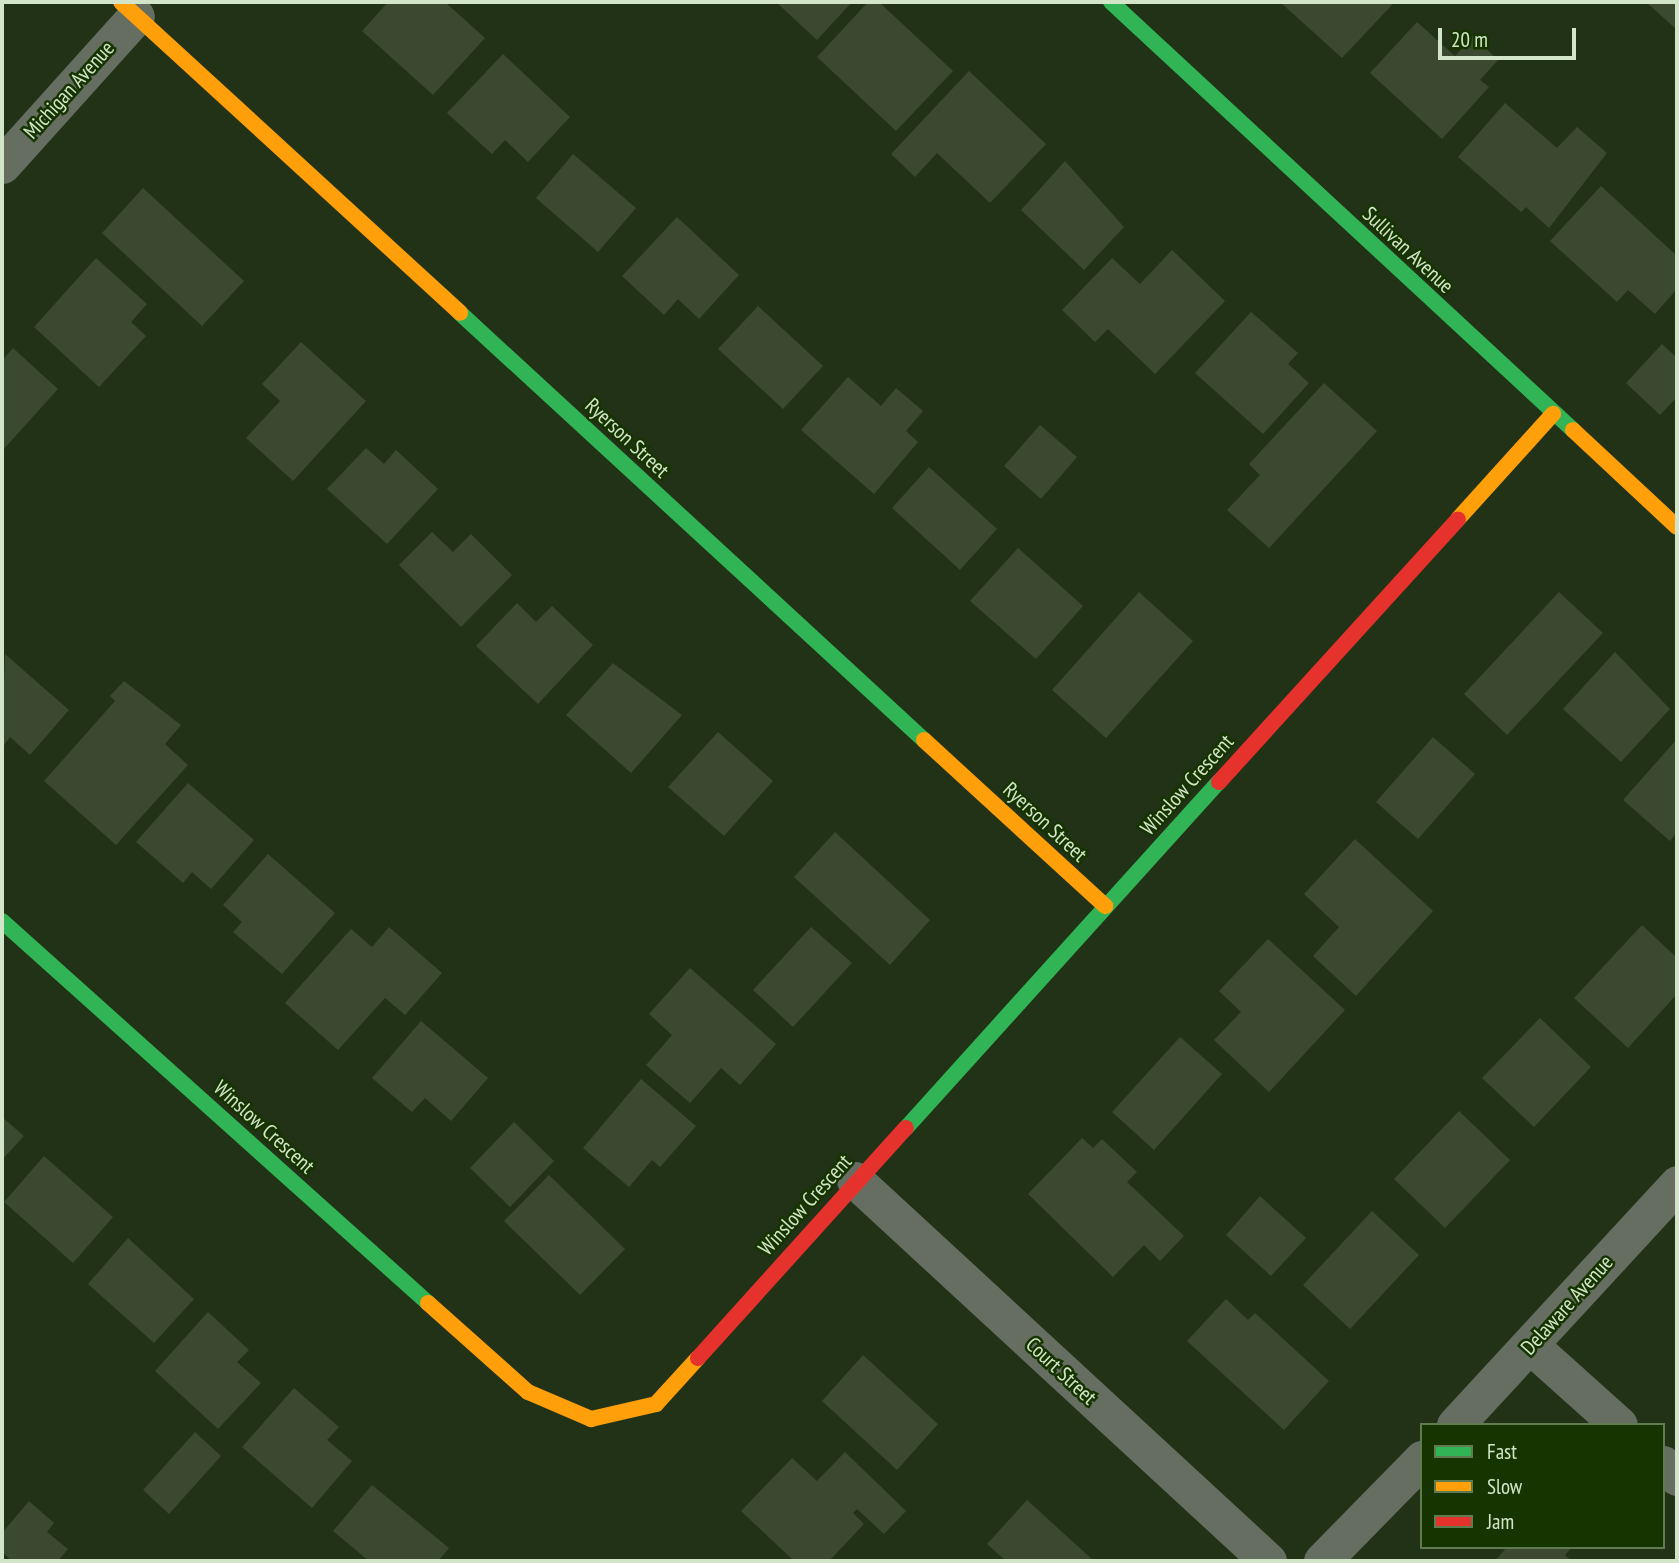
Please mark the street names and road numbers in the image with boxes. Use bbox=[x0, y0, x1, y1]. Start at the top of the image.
street label: Michigan Avenue bbox=[18, 36, 120, 144]
street label: Sullivan Avenue bbox=[1357, 201, 1459, 299]
street label: Ryerson Street bbox=[580, 393, 674, 483]
street label: Winslow Crescent bbox=[1135, 729, 1239, 841]
street label: Ryerson Street bbox=[998, 777, 1092, 867]
street label: Winslow Crescent bbox=[208, 1075, 320, 1179]
street label: Winslow Crescent bbox=[753, 1149, 857, 1261]
street label: Delaware Avenue bbox=[1516, 1250, 1618, 1360]
street label: Court Street bbox=[1021, 1332, 1101, 1410]

